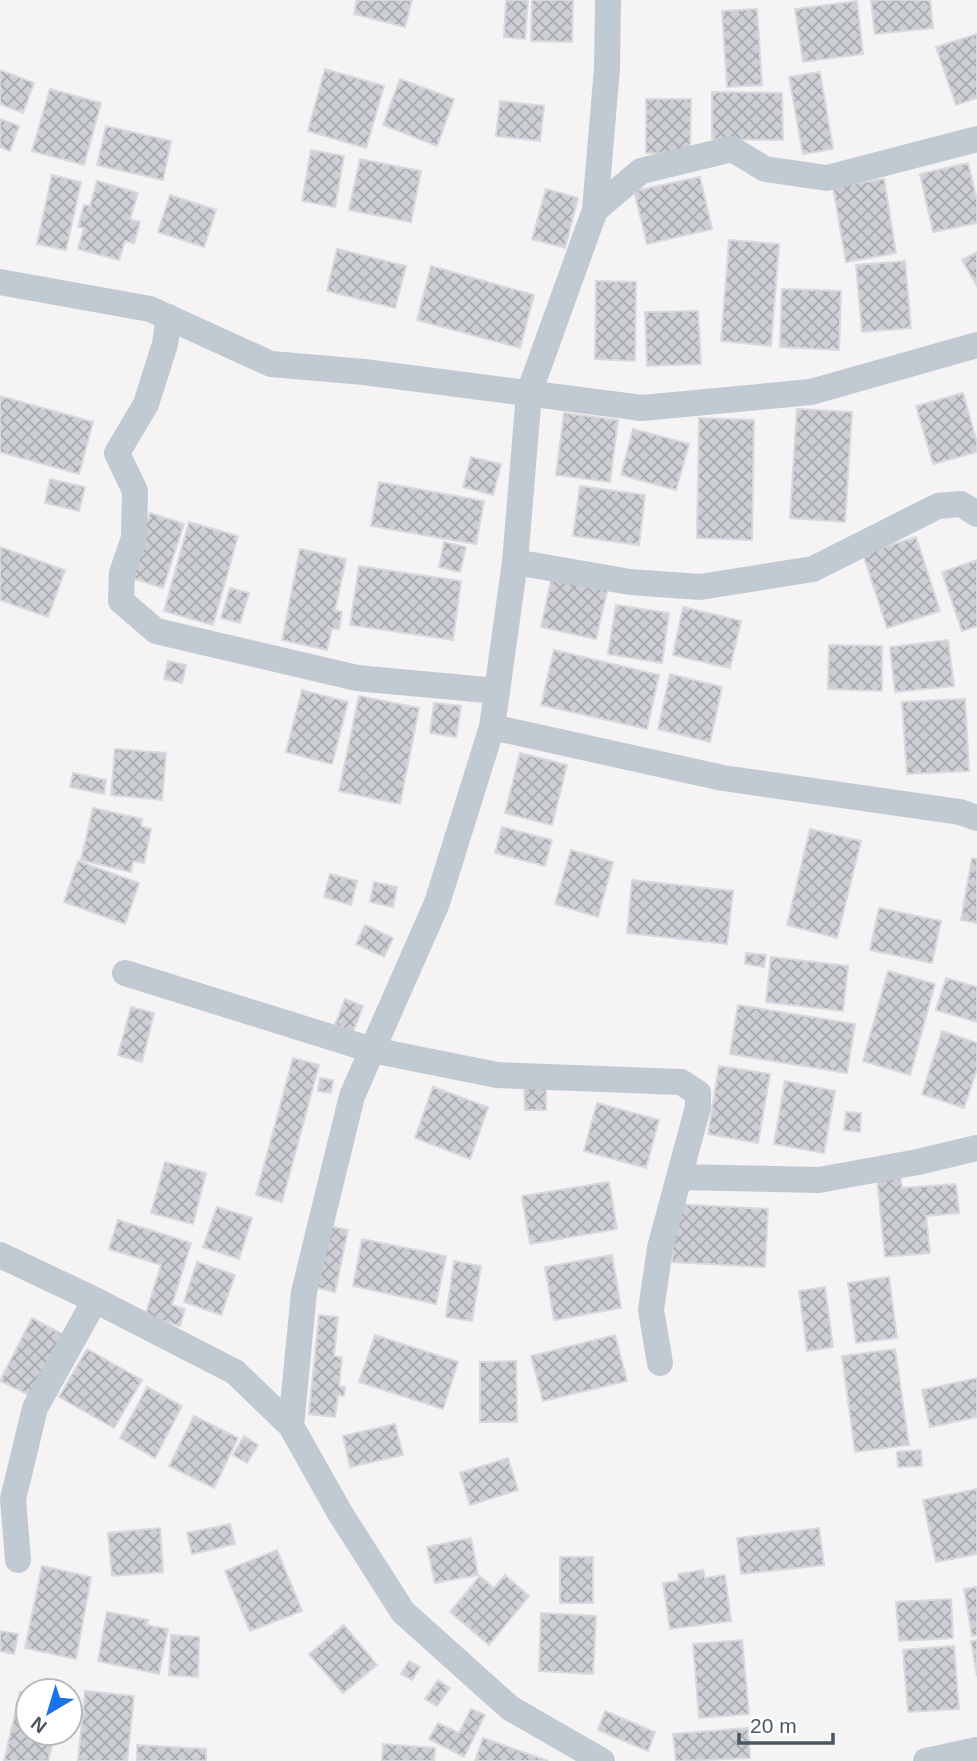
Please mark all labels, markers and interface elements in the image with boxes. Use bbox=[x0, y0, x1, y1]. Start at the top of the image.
north arrow bbox=[14, 1677, 84, 1747]
scale bar bbox=[739, 1702, 834, 1746]
text: N bbox=[27, 1713, 51, 1738]
text: 20 m bbox=[750, 1714, 797, 1737]

